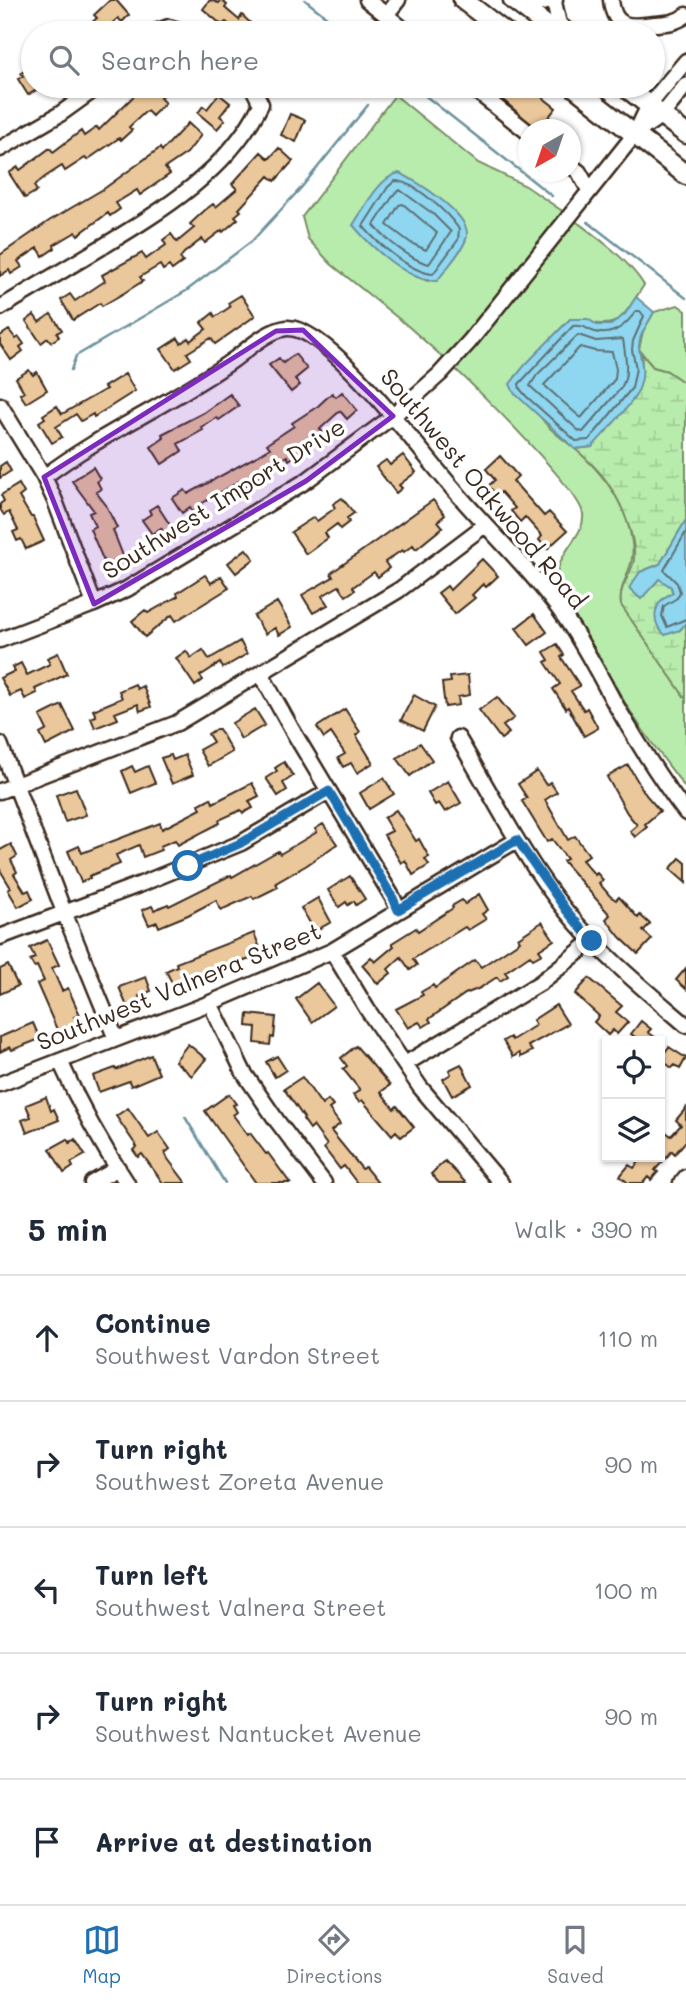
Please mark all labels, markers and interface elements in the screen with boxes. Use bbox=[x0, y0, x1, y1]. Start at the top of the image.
search box bbox=[21, 21, 665, 98]
icon: search bbox=[45, 41, 83, 79]
text: Search here bbox=[101, 43, 259, 77]
north arrow bbox=[518, 119, 581, 182]
street label: Southwest Oakwood Road bbox=[374, 361, 594, 615]
street label: Southwest Import Drive bbox=[96, 410, 350, 585]
route start bbox=[172, 850, 203, 881]
street label: Southwest Valnera Street bbox=[32, 914, 325, 1057]
route end bbox=[576, 925, 607, 956]
map controls bbox=[602, 1036, 665, 1162]
button: locate bbox=[602, 1036, 665, 1099]
button: layers bbox=[602, 1099, 665, 1162]
text: 5 min bbox=[28, 1209, 108, 1249]
text: Walk · 390 m bbox=[514, 1214, 658, 1244]
text: Continue bbox=[95, 1306, 211, 1340]
icon: ahead bbox=[28, 1319, 66, 1357]
text: 110 m bbox=[598, 1323, 658, 1353]
text: Southwest Vardon Street bbox=[95, 1340, 380, 1370]
text: Turn right bbox=[95, 1432, 228, 1466]
icon: right bbox=[28, 1445, 66, 1483]
text: 90 m bbox=[605, 1449, 658, 1479]
text: Southwest Zoreta Avenue bbox=[95, 1466, 384, 1496]
text: Turn left bbox=[95, 1558, 208, 1592]
icon: left bbox=[28, 1571, 66, 1609]
text: 100 m bbox=[594, 1575, 658, 1605]
text: Southwest Valnera Street bbox=[95, 1592, 386, 1622]
text: Turn right bbox=[95, 1684, 228, 1718]
icon: right bbox=[28, 1697, 66, 1735]
text: 90 m bbox=[605, 1701, 658, 1731]
text: Southwest Nantucket Avenue bbox=[95, 1718, 422, 1748]
icon: arrive bbox=[28, 1823, 66, 1861]
text: Arrive at destination bbox=[95, 1825, 372, 1859]
tab: Map bbox=[82, 1921, 121, 1988]
tab: Directions bbox=[286, 1921, 382, 1988]
tab: Saved bbox=[547, 1921, 604, 1988]

